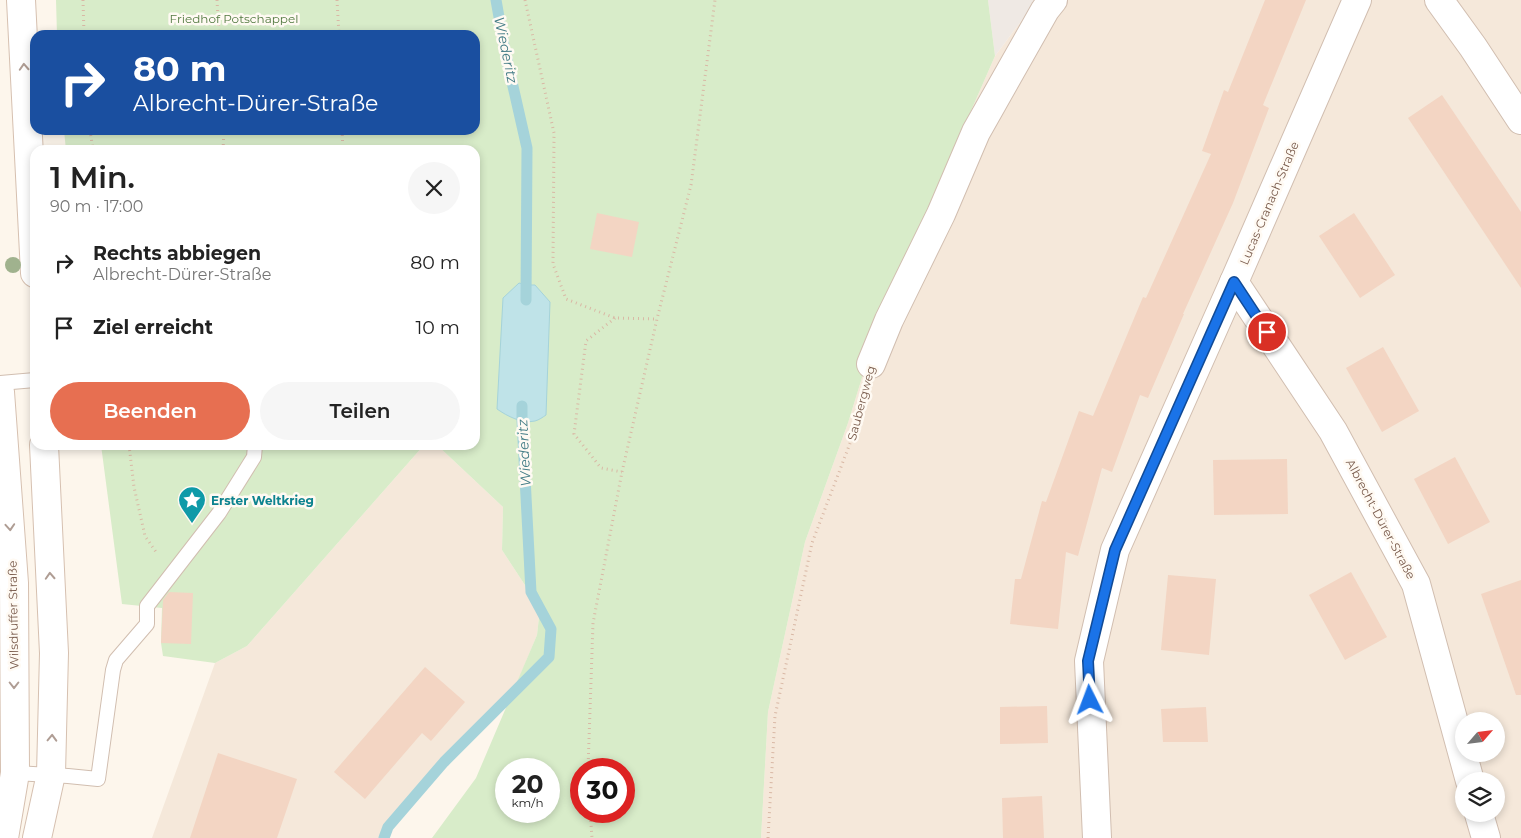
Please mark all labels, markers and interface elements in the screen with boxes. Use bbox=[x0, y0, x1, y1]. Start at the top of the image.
park label: Friedhof Potschappel bbox=[170, 11, 298, 26]
water label: Wiederitz bbox=[490, 15, 522, 86]
text: 80 m bbox=[133, 47, 227, 90]
icon: right bbox=[50, 50, 115, 115]
one-way arrow bbox=[19, 63, 30, 71]
text: Albrecht-Dürer-Straße bbox=[133, 90, 378, 117]
street label: Lucas-Cranach-Straße bbox=[1236, 139, 1302, 267]
text: 1 Min. bbox=[50, 159, 135, 196]
button: close bbox=[408, 162, 460, 214]
text: 90 m · 17:00 bbox=[50, 197, 143, 216]
text: Rechts abbiegen bbox=[93, 242, 261, 265]
icon: right bbox=[50, 249, 78, 277]
text: 80 m bbox=[410, 251, 460, 274]
text: Albrecht-Dürer-Straße bbox=[93, 265, 271, 284]
pin bbox=[1246, 311, 1288, 353]
icon: arrive bbox=[50, 314, 78, 342]
text: Ziel erreicht bbox=[93, 316, 213, 339]
text: 10 m bbox=[415, 316, 460, 339]
icon: arrive bbox=[1253, 318, 1281, 346]
street label: Saubergweg bbox=[844, 364, 878, 442]
button: Beenden bbox=[50, 382, 250, 440]
button: Teilen bbox=[260, 382, 460, 440]
water label: Wiederitz bbox=[513, 418, 535, 487]
street label: Albrecht-Dürer-Straße bbox=[1343, 456, 1419, 582]
place icon: Erster Weltkrieg bbox=[177, 485, 207, 524]
place label: Erster Weltkrieg bbox=[211, 493, 314, 508]
one-way arrow bbox=[4, 524, 15, 532]
street label: Wilsdruffer Straße bbox=[5, 561, 21, 669]
one-way arrow bbox=[45, 572, 56, 580]
position arrow bbox=[1063, 673, 1115, 725]
one-way arrow bbox=[9, 681, 19, 689]
north arrow bbox=[1455, 712, 1505, 762]
map controls bbox=[1455, 712, 1505, 822]
one-way arrow bbox=[46, 734, 57, 742]
speed limit sign: 30 bbox=[570, 758, 635, 823]
text: 20 bbox=[512, 769, 543, 799]
button: layers bbox=[1455, 772, 1505, 822]
text: km/h bbox=[511, 795, 544, 810]

